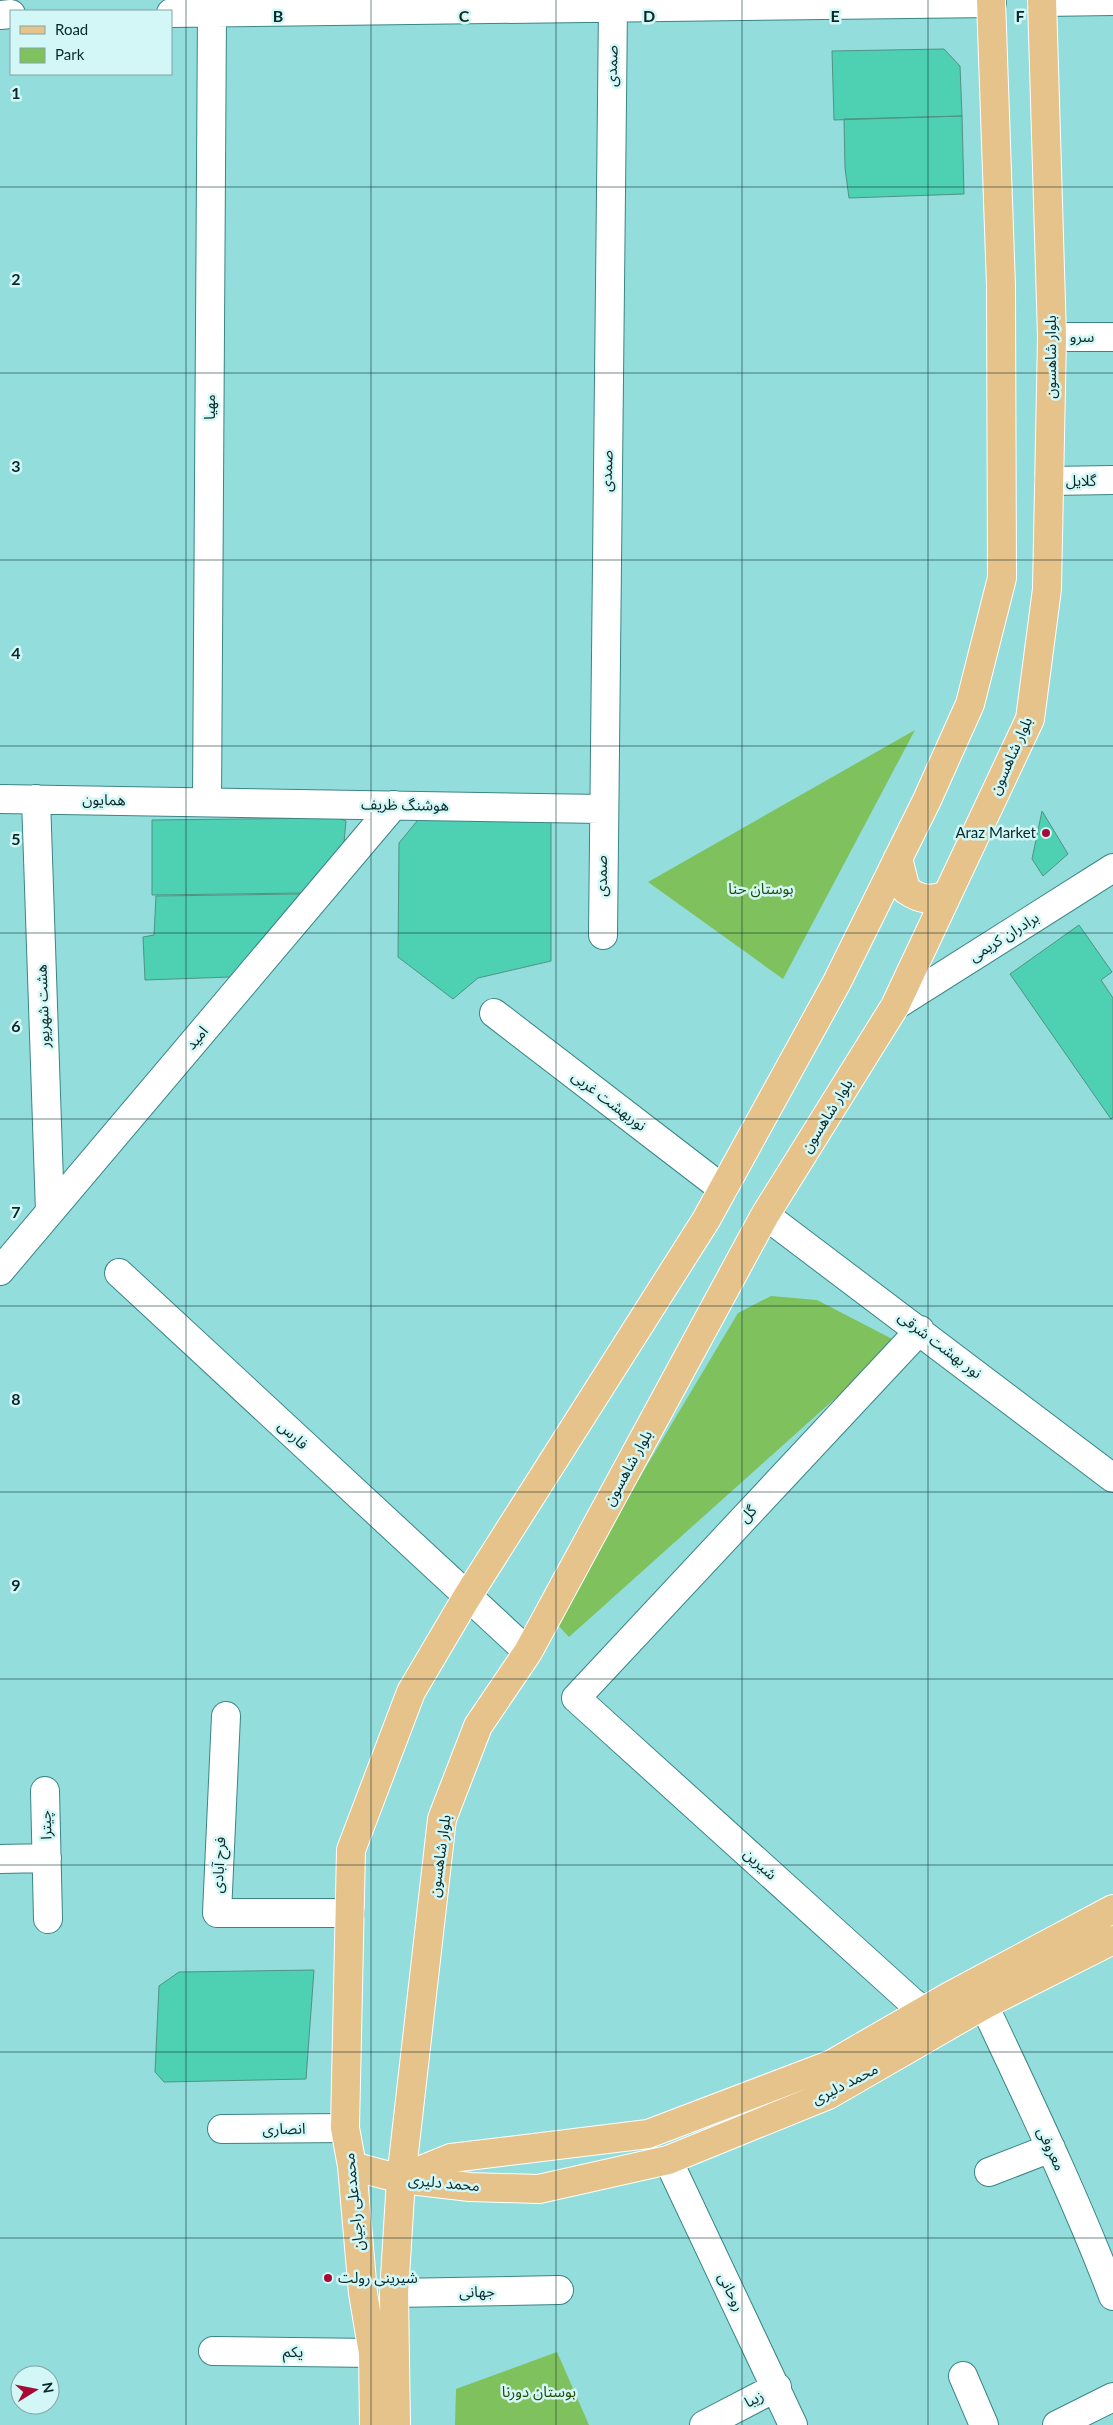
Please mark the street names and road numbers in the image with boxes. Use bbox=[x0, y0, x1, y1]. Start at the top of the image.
street label: صمدی bbox=[602, 45, 621, 87]
street label: بلوار شاهسون bbox=[1041, 315, 1060, 399]
street label: سرو bbox=[1070, 327, 1094, 346]
street label: مهیا bbox=[200, 394, 219, 420]
street label: صمدی bbox=[597, 450, 616, 492]
street label: گلایل bbox=[1066, 471, 1097, 490]
street label: بلوار شاهسون bbox=[985, 714, 1036, 798]
street label: همایون bbox=[82, 790, 126, 809]
street label: هوشنگ ظریف bbox=[361, 794, 449, 815]
street label: صمدی bbox=[592, 855, 611, 897]
street label: برادران کریمی bbox=[965, 908, 1042, 966]
street label: هشت شهریور bbox=[32, 964, 53, 1049]
street label: امید bbox=[181, 1022, 211, 1053]
street label: نوربهشت غربی bbox=[568, 1066, 651, 1135]
street label: بلوار شاهسون bbox=[796, 1075, 857, 1156]
street label: نور بهشت شرقی bbox=[895, 1307, 986, 1382]
street label: فارس bbox=[274, 1416, 313, 1453]
street label: بلوار شاهسون bbox=[599, 1427, 656, 1509]
street label: گل bbox=[735, 1500, 761, 1526]
street label: چیترا bbox=[35, 1810, 57, 1840]
street label: بلوار شاهسون bbox=[424, 1813, 455, 1899]
street label: فرح آبادی bbox=[208, 1836, 232, 1894]
street label: شیرین bbox=[740, 1844, 781, 1884]
street label: محمد دلیری bbox=[808, 2059, 881, 2108]
street label: انصاری bbox=[262, 2119, 306, 2138]
street label: معروفی bbox=[1033, 2124, 1070, 2174]
street label: محمدعلی راجیان bbox=[339, 2152, 368, 2252]
street label: محمد دلیری bbox=[407, 2170, 481, 2195]
street label: روحانی bbox=[714, 2269, 749, 2314]
street label: جهانی bbox=[459, 2282, 495, 2301]
street label: یکم bbox=[283, 2342, 303, 2363]
street label: زیبا bbox=[741, 2386, 767, 2411]

